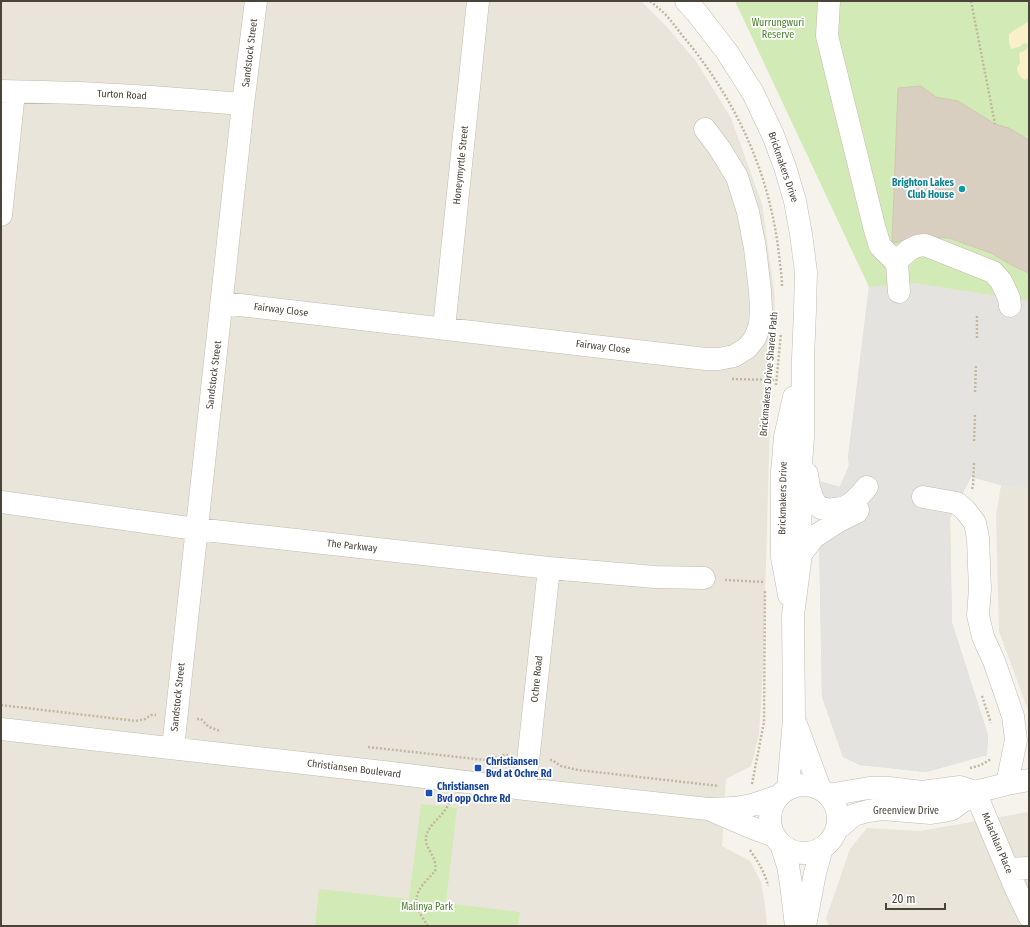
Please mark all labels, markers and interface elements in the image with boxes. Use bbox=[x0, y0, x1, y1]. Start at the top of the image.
street label: Sandstock Street bbox=[240, 17, 260, 88]
park label: Wurrungwuri Reserve bbox=[752, 17, 804, 41]
street label: Turton Road bbox=[97, 88, 147, 102]
street label: Honeymyrtle Street bbox=[451, 124, 471, 205]
street label: Brickmakers Drive bbox=[765, 130, 801, 204]
place label: Brighton Lakes Club House bbox=[892, 177, 955, 201]
marker: Brighton Lakes Club House bbox=[957, 184, 967, 194]
street label: Fairway Close bbox=[253, 301, 309, 319]
street label: Brickmakers Drive Shared Path bbox=[758, 311, 780, 437]
street label: Fairway Close bbox=[575, 338, 631, 356]
street label: Sandstock Street bbox=[204, 339, 224, 410]
street label: Brickmakers Drive bbox=[776, 461, 790, 535]
street label: The Parkway bbox=[326, 537, 378, 555]
street label: Ochre Road bbox=[529, 655, 545, 703]
street label: Sandstock Street bbox=[168, 661, 188, 732]
place label: Christiansen Bvd at Ochre Rd bbox=[486, 756, 552, 780]
street label: Christiansen Boulevard bbox=[306, 757, 402, 781]
marker: Christiansen Bvd at Ochre Rd bbox=[473, 763, 483, 773]
place label: Christiansen Bvd opp Ochre Rd bbox=[437, 781, 510, 805]
marker: Christiansen Bvd opp Ochre Rd bbox=[424, 788, 434, 798]
street label: Greenview Drive bbox=[873, 805, 939, 817]
street label: Mclachlan Place bbox=[979, 811, 1015, 875]
scale bar bbox=[886, 885, 945, 911]
text: 20 m bbox=[892, 892, 916, 906]
park label: Malinya Park bbox=[401, 901, 453, 913]

